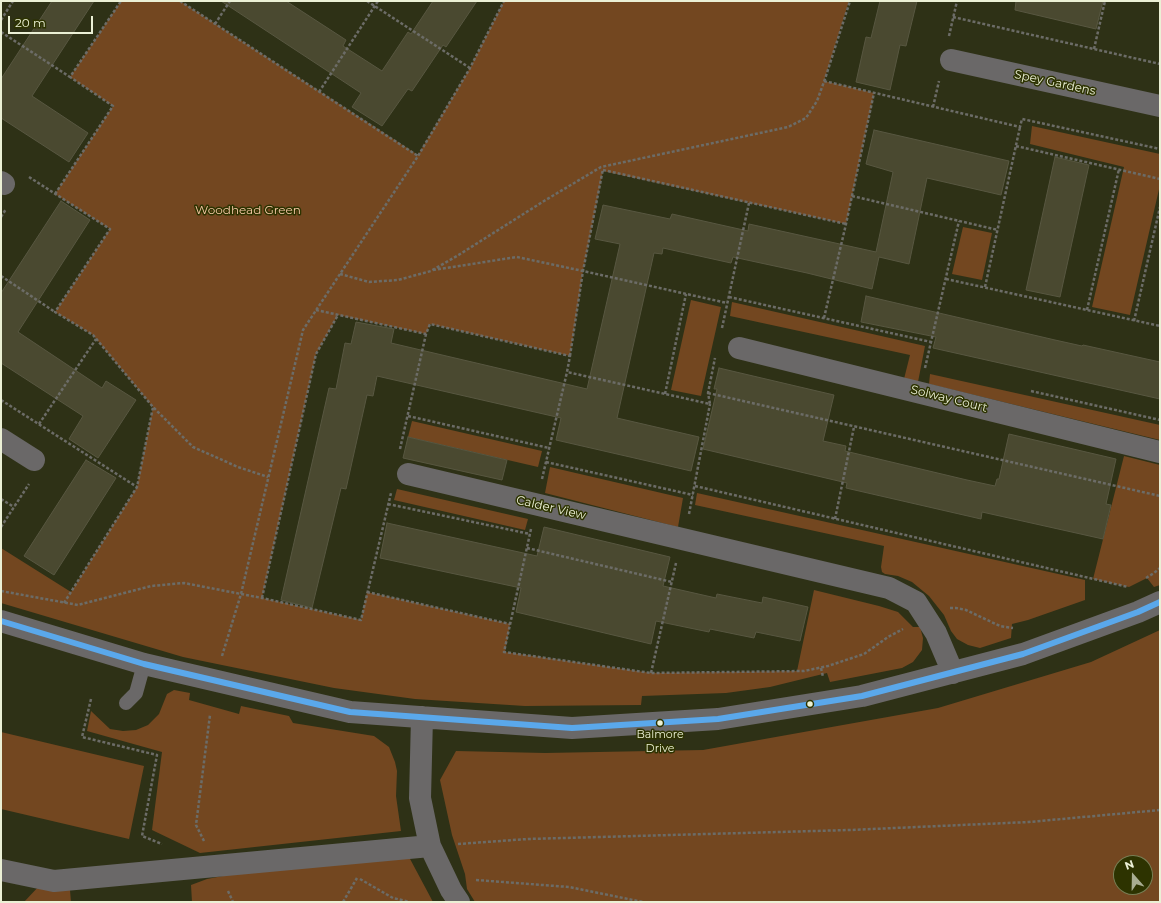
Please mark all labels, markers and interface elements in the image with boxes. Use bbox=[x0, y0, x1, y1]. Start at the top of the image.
scale bar bbox=[10, 8, 95, 34]
text: 20 m bbox=[15, 15, 46, 30]
street label: Spey Gardens bbox=[1013, 67, 1097, 99]
park label: Woodhead Green bbox=[195, 203, 301, 217]
street label: Solway Court bbox=[909, 383, 989, 415]
street label: Calder View bbox=[515, 493, 587, 523]
unlabelled marker bbox=[805, 699, 815, 709]
marker: Balmore Drive bbox=[655, 718, 665, 728]
place label: Balmore Drive bbox=[636, 728, 684, 754]
north arrow bbox=[1113, 855, 1153, 895]
text: N bbox=[1123, 857, 1136, 873]

